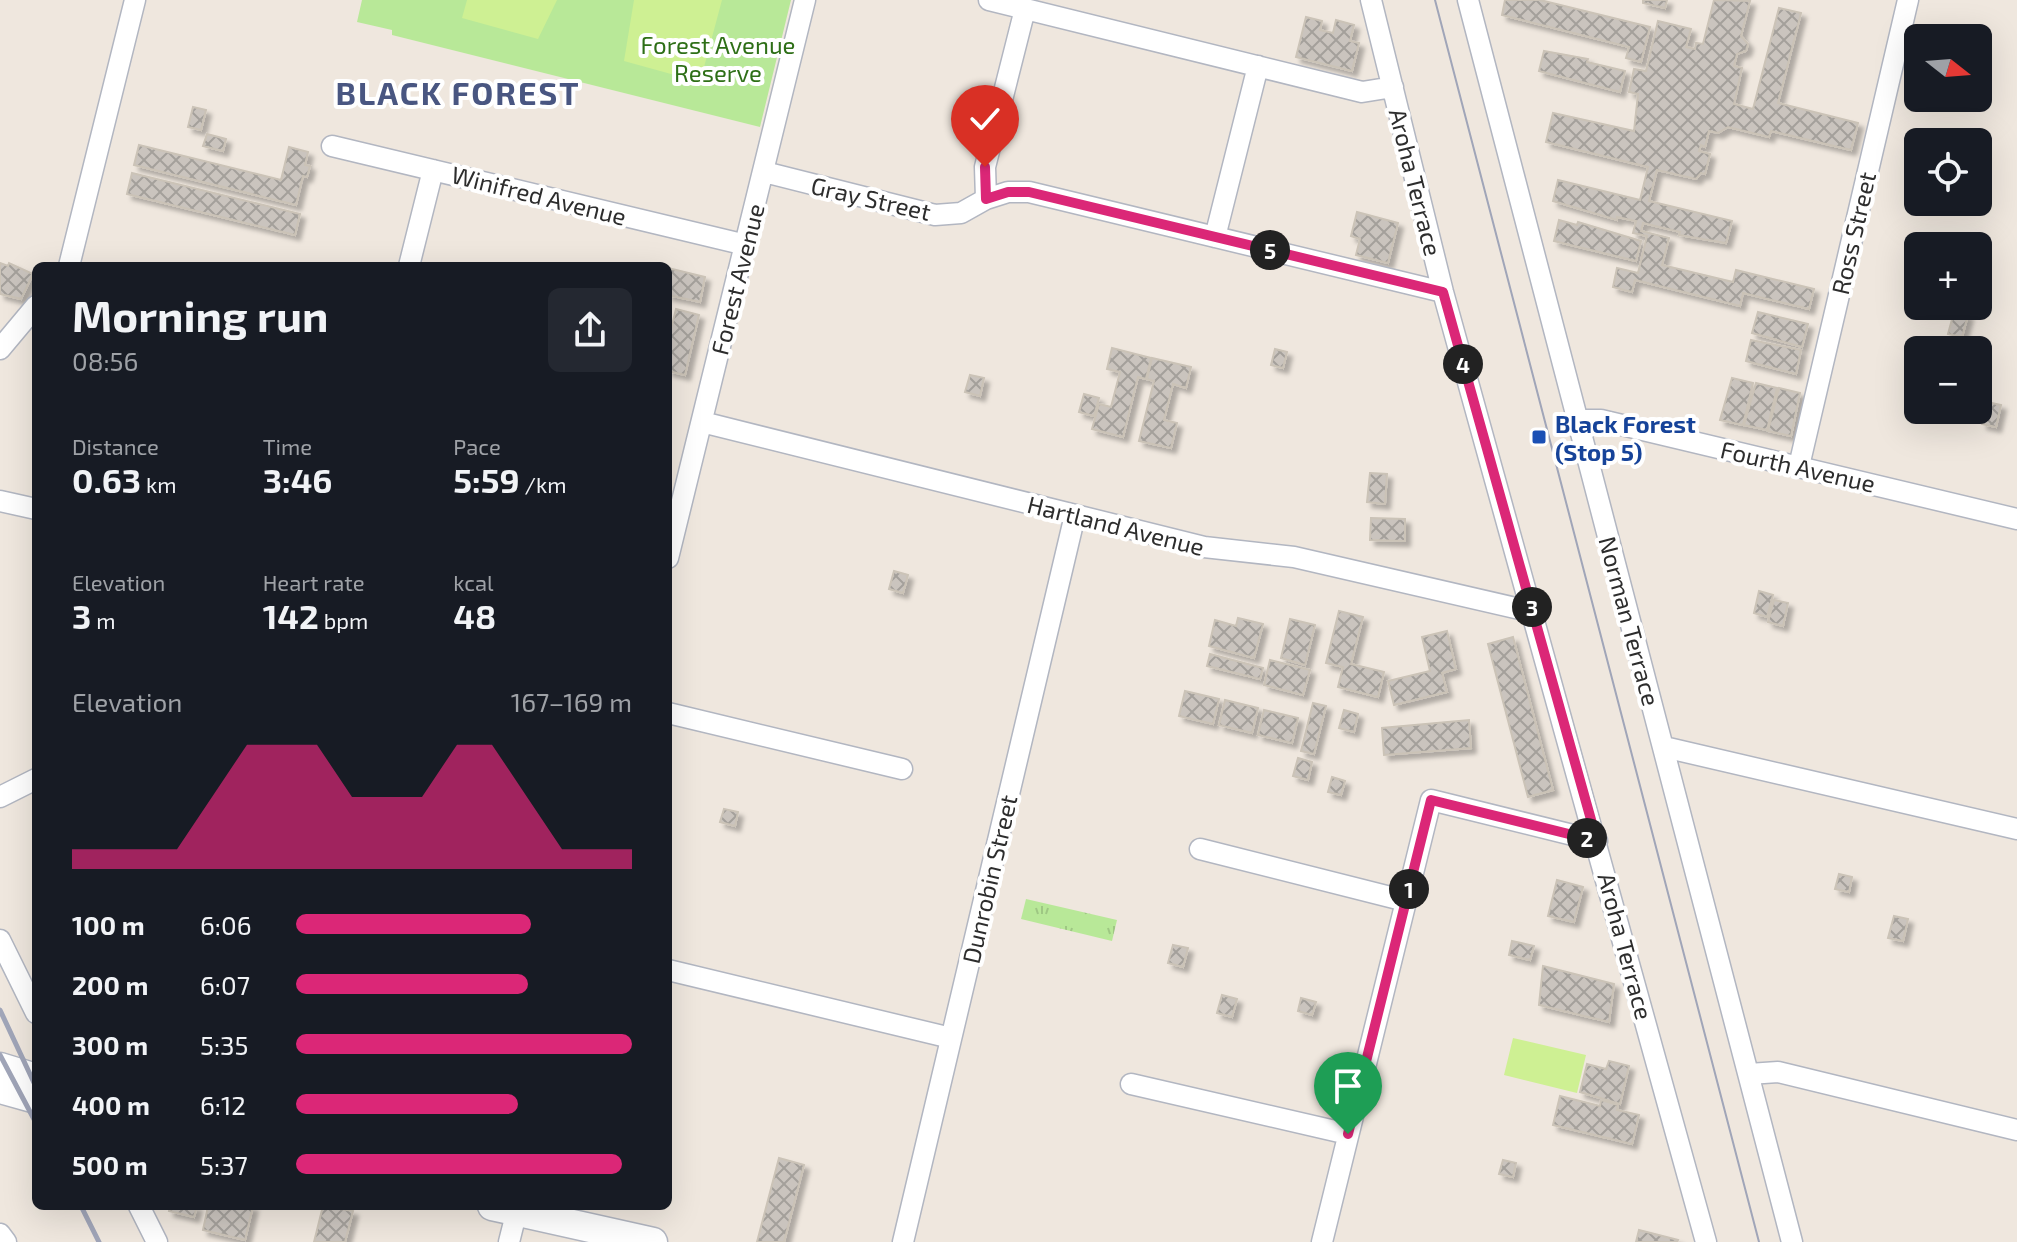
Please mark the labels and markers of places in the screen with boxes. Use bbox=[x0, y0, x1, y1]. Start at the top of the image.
pin bbox=[951, 85, 1019, 167]
pin: 5 bbox=[1250, 230, 1290, 270]
pin: 4 bbox=[1443, 344, 1483, 384]
place label: Black Forest (Stop 5) bbox=[1555, 409, 1696, 466]
marker: Black Forest (Stop 5) bbox=[1530, 428, 1548, 446]
pin: 3 bbox=[1512, 587, 1552, 627]
pin: 2 bbox=[1567, 818, 1607, 858]
pin: 1 bbox=[1389, 869, 1429, 909]
pin bbox=[1314, 1052, 1382, 1134]

